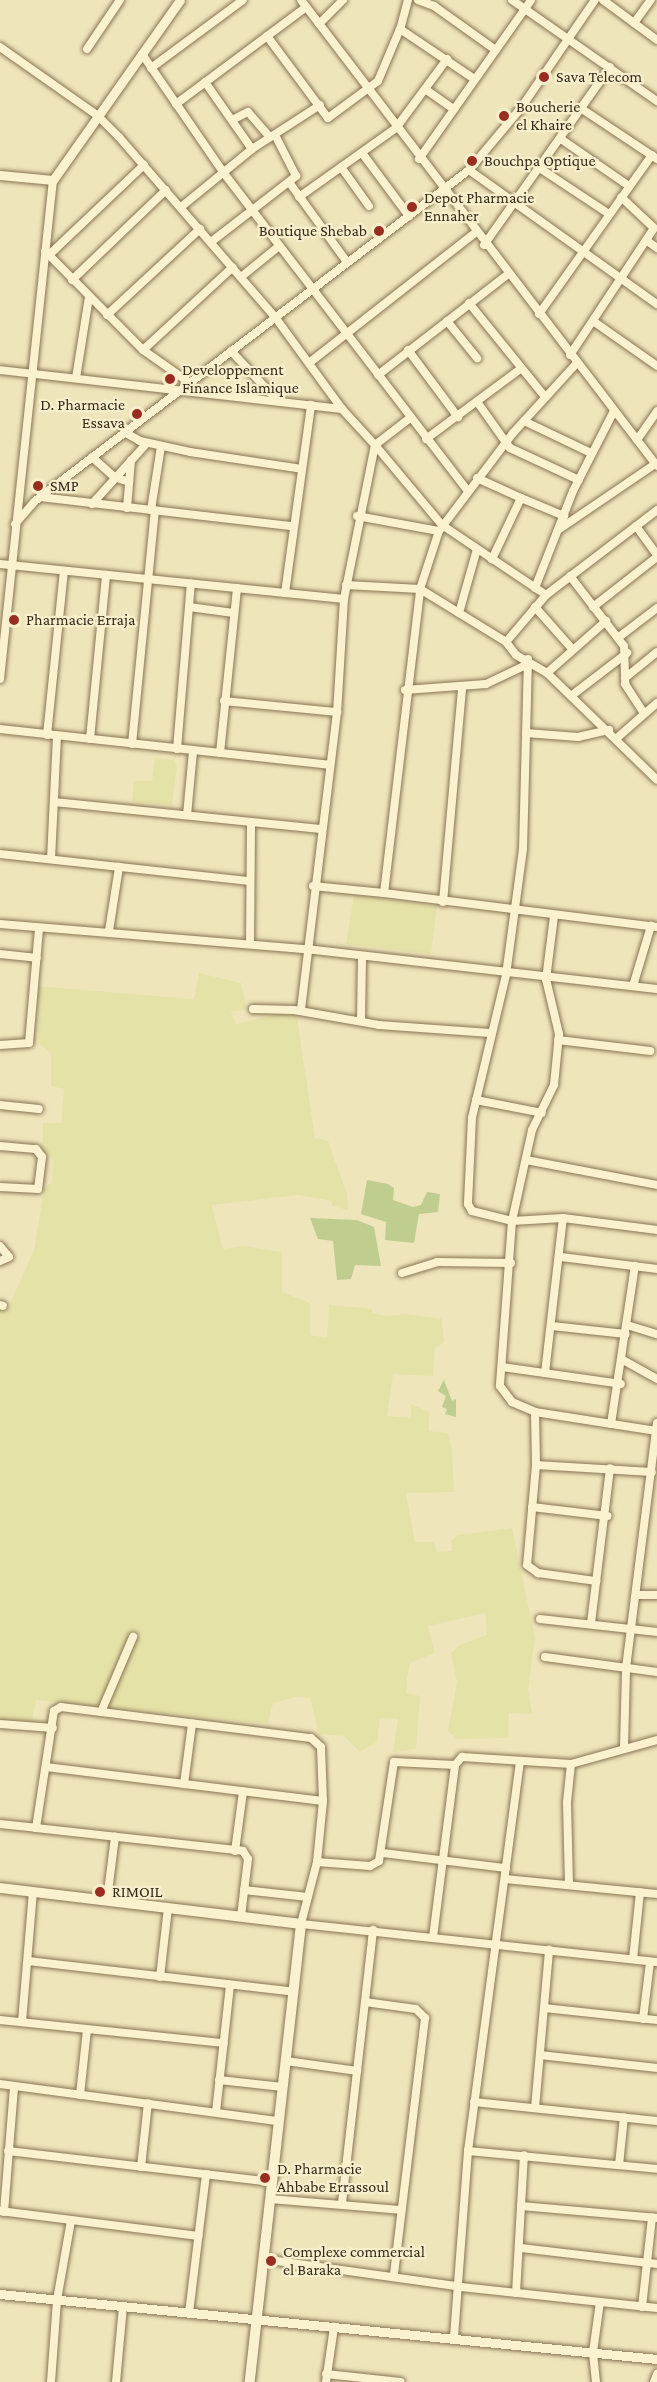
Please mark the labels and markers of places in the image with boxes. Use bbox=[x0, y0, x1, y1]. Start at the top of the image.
place label: Sava Telecom bbox=[556, 67, 642, 87]
marker: Sava Telecom bbox=[537, 70, 551, 84]
place label: Boucherie el Khaire bbox=[516, 97, 580, 135]
marker: Boucherie el Khaire bbox=[497, 109, 511, 123]
place label: Bouchpa Optique bbox=[484, 151, 595, 171]
marker: Bouchpa Optique bbox=[465, 154, 479, 168]
place label: Depot Pharmacie Ennaher bbox=[424, 188, 534, 226]
marker: Depot Pharmacie Ennaher bbox=[405, 200, 419, 214]
place label: Boutique Shebab bbox=[259, 221, 367, 241]
marker: Boutique Shebab bbox=[372, 224, 386, 238]
place label: Developpement Finance Islamique bbox=[182, 360, 299, 398]
marker: Developpement Finance Islamique bbox=[163, 372, 177, 386]
place label: D. Pharmacie Essava bbox=[40, 395, 125, 433]
marker: D. Pharmacie Essava bbox=[130, 407, 144, 421]
place label: SMP bbox=[50, 476, 79, 496]
marker: SMP bbox=[31, 479, 45, 493]
place label: Pharmacie Erraja bbox=[26, 610, 135, 630]
marker: Pharmacie Erraja bbox=[7, 613, 21, 627]
place label: RIMOIL bbox=[112, 1882, 163, 1902]
marker: RIMOIL bbox=[93, 1885, 107, 1899]
place label: D. Pharmacie Ahbabe Errassoul bbox=[277, 2159, 389, 2197]
marker: D. Pharmacie Ahbabe Errassoul bbox=[258, 2171, 272, 2185]
place label: Complexe commercial el Baraka bbox=[283, 2242, 425, 2280]
marker: Complexe commercial el Baraka bbox=[264, 2254, 278, 2268]

